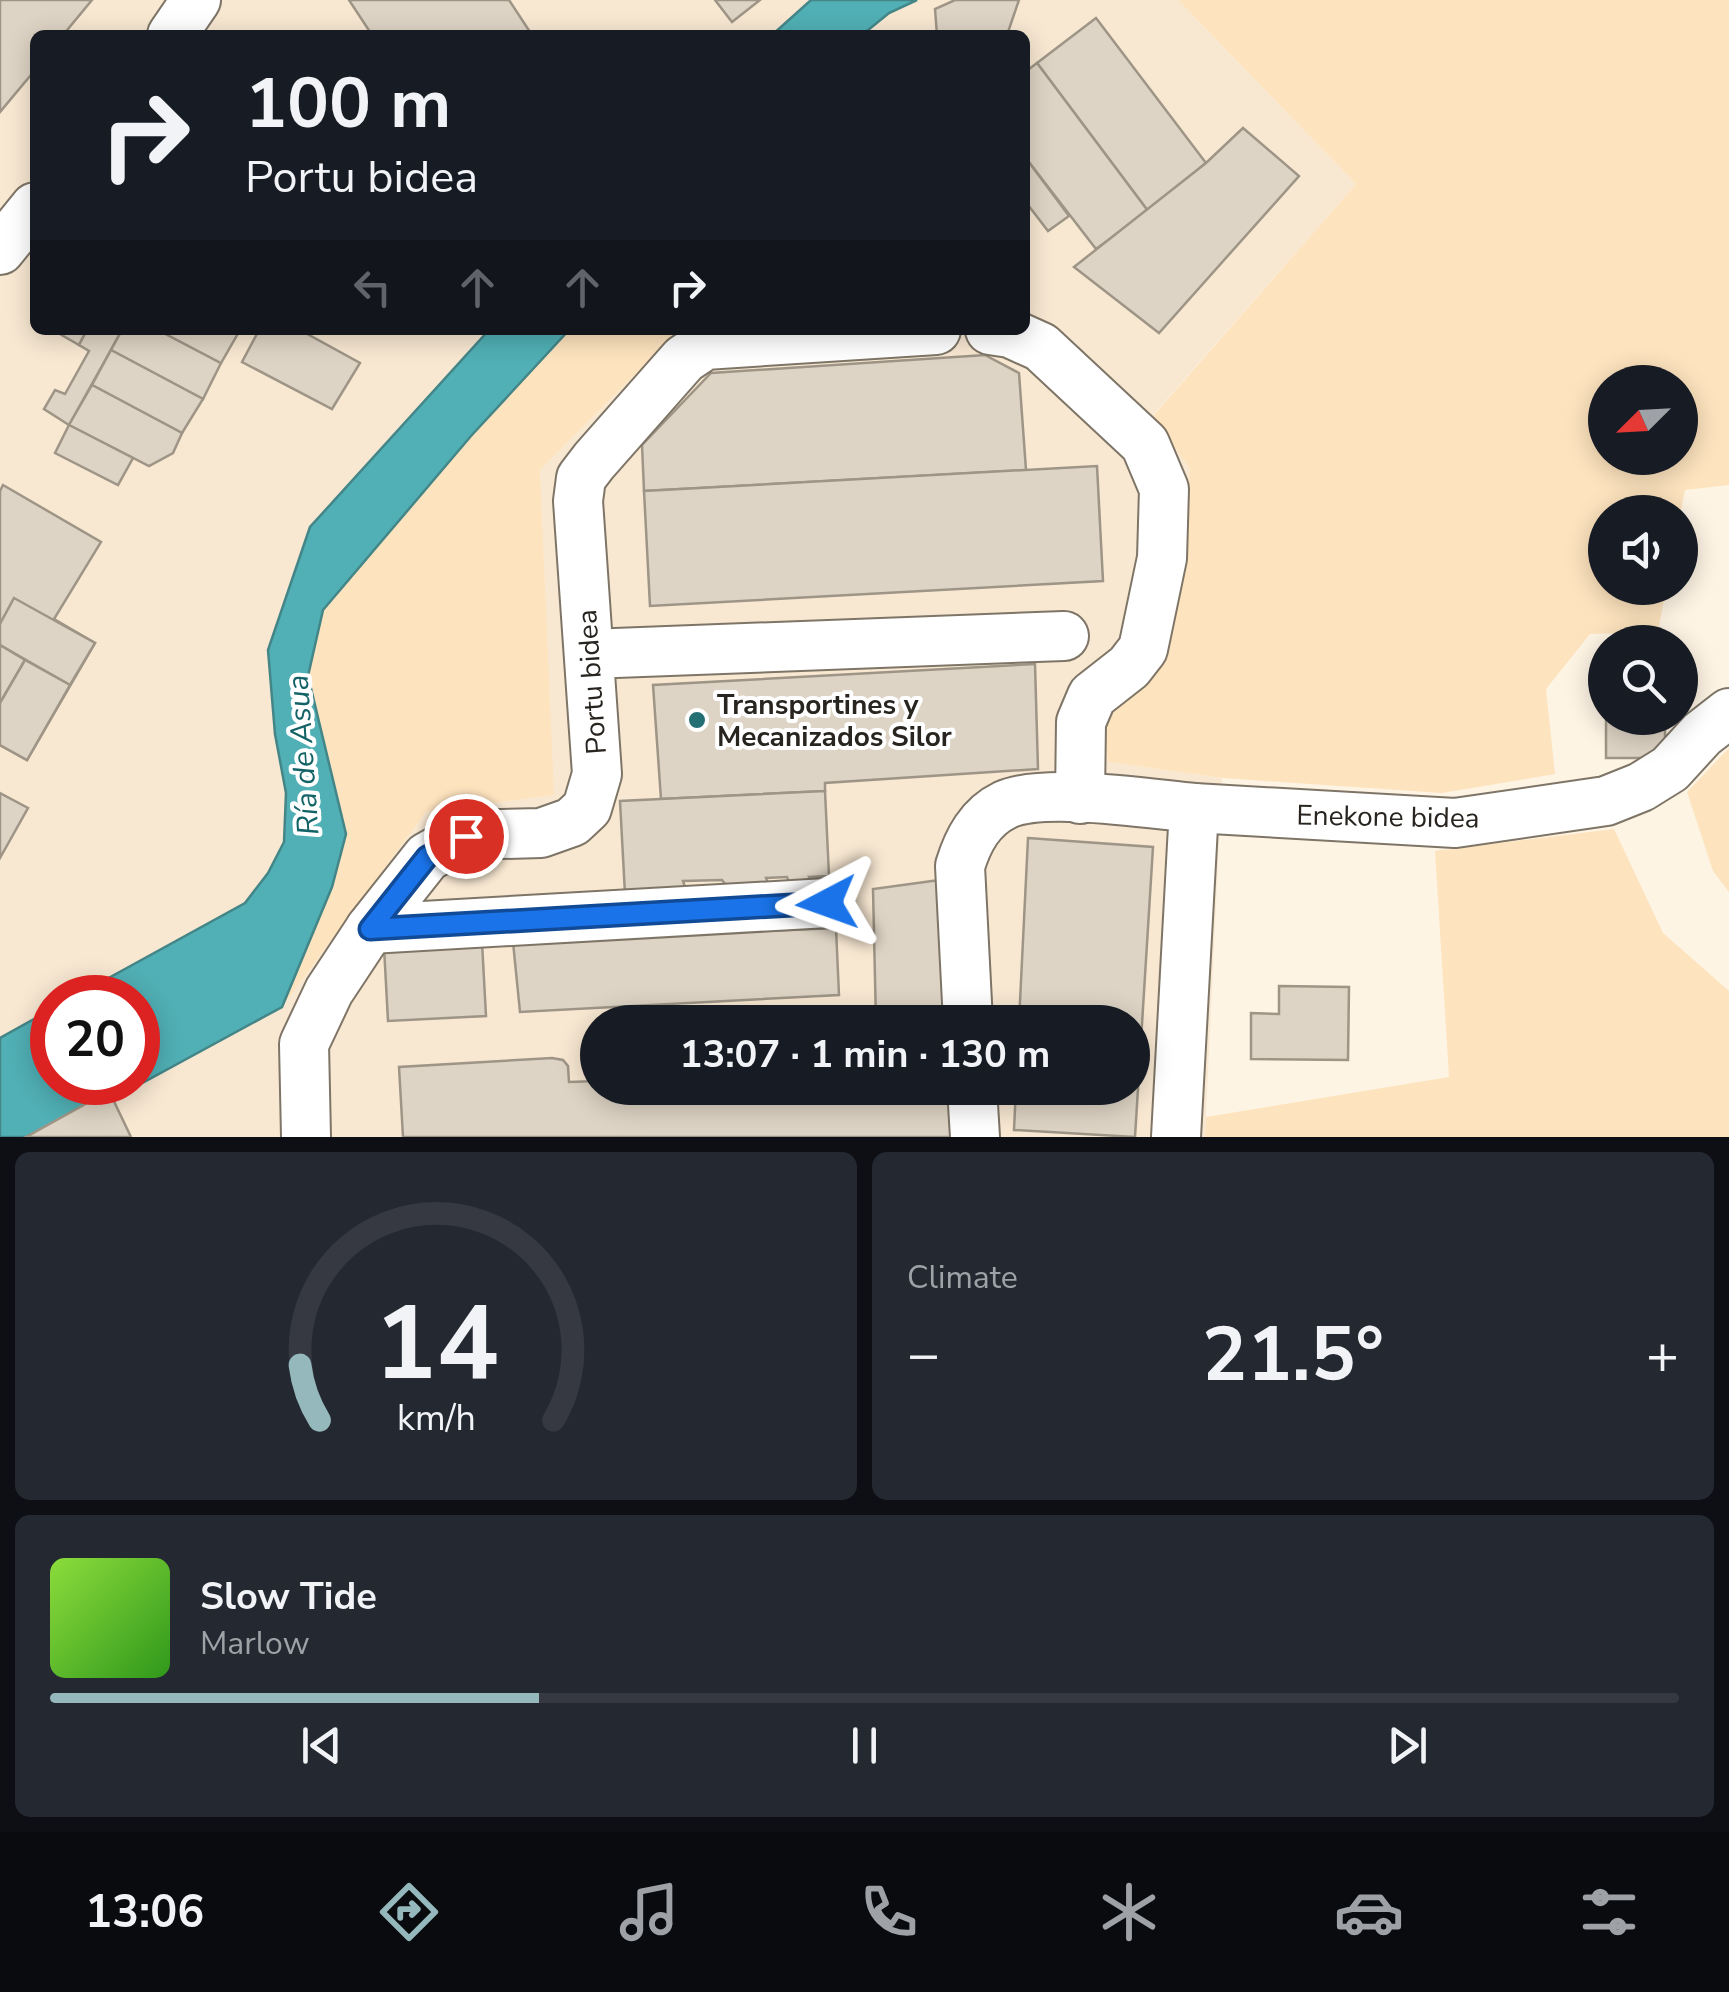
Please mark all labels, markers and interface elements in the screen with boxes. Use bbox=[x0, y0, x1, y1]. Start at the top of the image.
text: 100 m bbox=[245, 56, 451, 152]
icon: right bbox=[80, 70, 210, 200]
text: Portu bidea bbox=[245, 147, 478, 208]
icon: left bbox=[345, 260, 400, 315]
icon: ahead bbox=[450, 260, 505, 315]
icon: ahead bbox=[555, 260, 610, 315]
icon: right bbox=[660, 260, 715, 315]
north arrow bbox=[1588, 365, 1698, 475]
map controls bbox=[1588, 365, 1698, 735]
button: sound bbox=[1588, 495, 1698, 605]
street label: Portu bidea bbox=[568, 608, 616, 756]
button: search bbox=[1588, 625, 1698, 735]
water label: Ría de Asua bbox=[277, 673, 330, 837]
place label: Transportines y Mecanizados Silor bbox=[717, 686, 952, 756]
marker: Transportines y Mecanizados Silor bbox=[686, 709, 708, 731]
pin bbox=[424, 794, 509, 879]
street label: Enekone bidea bbox=[1296, 796, 1480, 838]
icon: arrive bbox=[439, 809, 494, 864]
position arrow bbox=[775, 851, 879, 955]
speed limit sign: 20 bbox=[30, 975, 160, 1105]
text: 13:07 · 1 min · 130 m bbox=[680, 1029, 1050, 1080]
text: Climate bbox=[907, 1256, 1018, 1299]
text: 14 bbox=[374, 1273, 498, 1415]
text: 21.5° bbox=[1202, 1304, 1384, 1406]
text: − bbox=[907, 1317, 940, 1392]
text: + bbox=[1646, 1317, 1679, 1392]
text: km/h bbox=[397, 1394, 475, 1443]
text: Slow Tide bbox=[200, 1571, 377, 1622]
text: Marlow bbox=[200, 1622, 310, 1665]
icon: previous bbox=[294, 1718, 349, 1773]
icon: pause bbox=[837, 1718, 892, 1773]
icon: next bbox=[1380, 1718, 1435, 1773]
icon: directions bbox=[374, 1877, 444, 1947]
icon: music bbox=[614, 1877, 684, 1947]
icon: phone bbox=[854, 1877, 924, 1947]
icon: climate bbox=[1094, 1877, 1164, 1947]
icon: car bbox=[1334, 1877, 1404, 1947]
icon: filters bbox=[1574, 1877, 1644, 1947]
text: 13:06 bbox=[85, 1882, 204, 1943]

